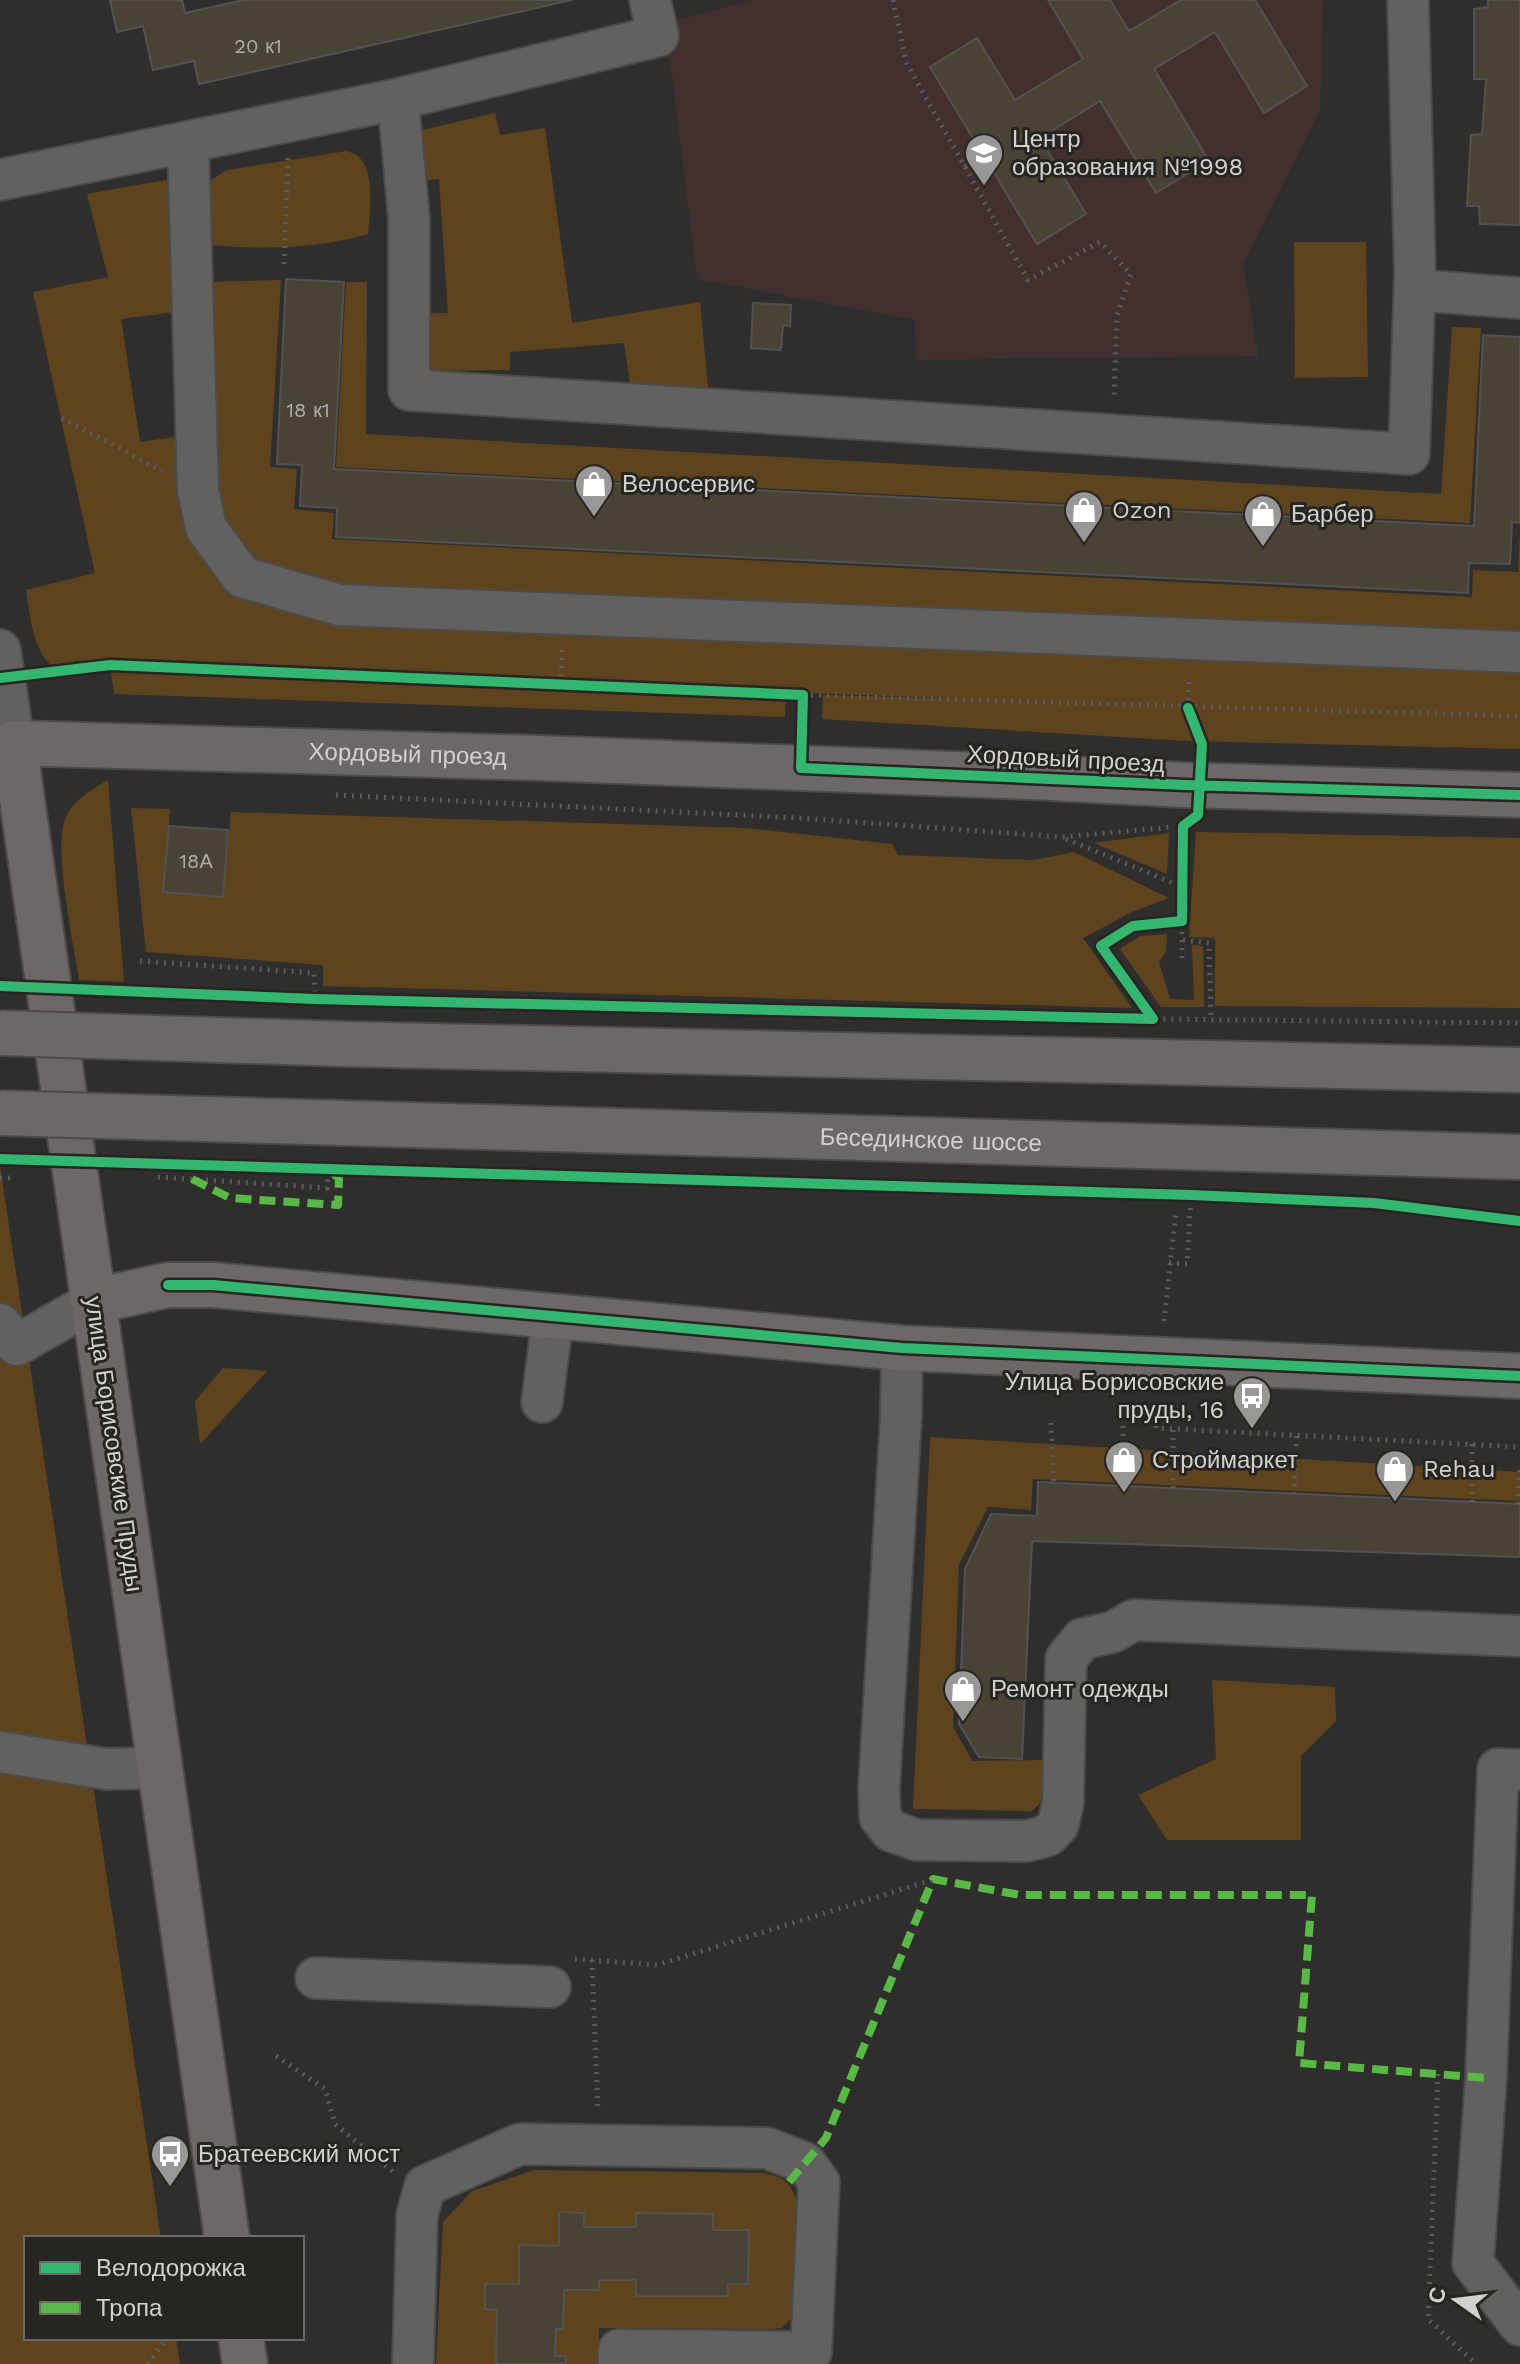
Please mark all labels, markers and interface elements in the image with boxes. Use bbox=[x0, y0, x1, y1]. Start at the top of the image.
house number: 20 к1 bbox=[234, 34, 282, 58]
place label: Центр образования №1998 bbox=[1012, 125, 1243, 181]
school or university icon: Центр образования №1998 bbox=[963, 132, 1005, 187]
house number: 18 к1 bbox=[286, 398, 330, 422]
shop icon: Велосервис bbox=[573, 463, 615, 518]
place label: Велосервис bbox=[622, 470, 755, 498]
shop icon: Ozon bbox=[1063, 489, 1105, 544]
shop icon: Барбер bbox=[1242, 493, 1284, 548]
place label: Ozon bbox=[1112, 496, 1172, 524]
place label: Барбер bbox=[1291, 500, 1374, 528]
street label: Хордовый проезд bbox=[308, 737, 507, 771]
street label: Хордовый проезд bbox=[966, 740, 1166, 778]
house number: 18А bbox=[179, 849, 213, 873]
street label: Бесединское шоссе bbox=[819, 1123, 1042, 1157]
street label: улица Борисовские Пруды bbox=[79, 1294, 149, 1594]
place label: Улица Борисовские пруды, 16 bbox=[1004, 1368, 1224, 1424]
bus stop icon: Улица Борисовские пруды, 16 bbox=[1231, 1375, 1273, 1430]
shop icon: Строймаркет bbox=[1103, 1439, 1145, 1494]
place label: Строймаркет bbox=[1152, 1446, 1298, 1474]
shop icon: Rehau bbox=[1374, 1448, 1416, 1503]
place label: Rehau bbox=[1423, 1455, 1496, 1483]
shop icon: Ремонт одежды bbox=[942, 1668, 984, 1723]
place label: Ремонт одежды bbox=[991, 1675, 1169, 1703]
bus stop icon: Братеевский мост bbox=[149, 2133, 191, 2188]
place label: Братеевский мост bbox=[198, 2140, 400, 2168]
legend bbox=[24, 2236, 304, 2340]
text: Велодорожка bbox=[96, 2254, 247, 2282]
north arrow bbox=[1416, 2260, 1496, 2340]
text: С bbox=[1423, 2284, 1451, 2306]
text: Тропа bbox=[96, 2294, 163, 2322]

